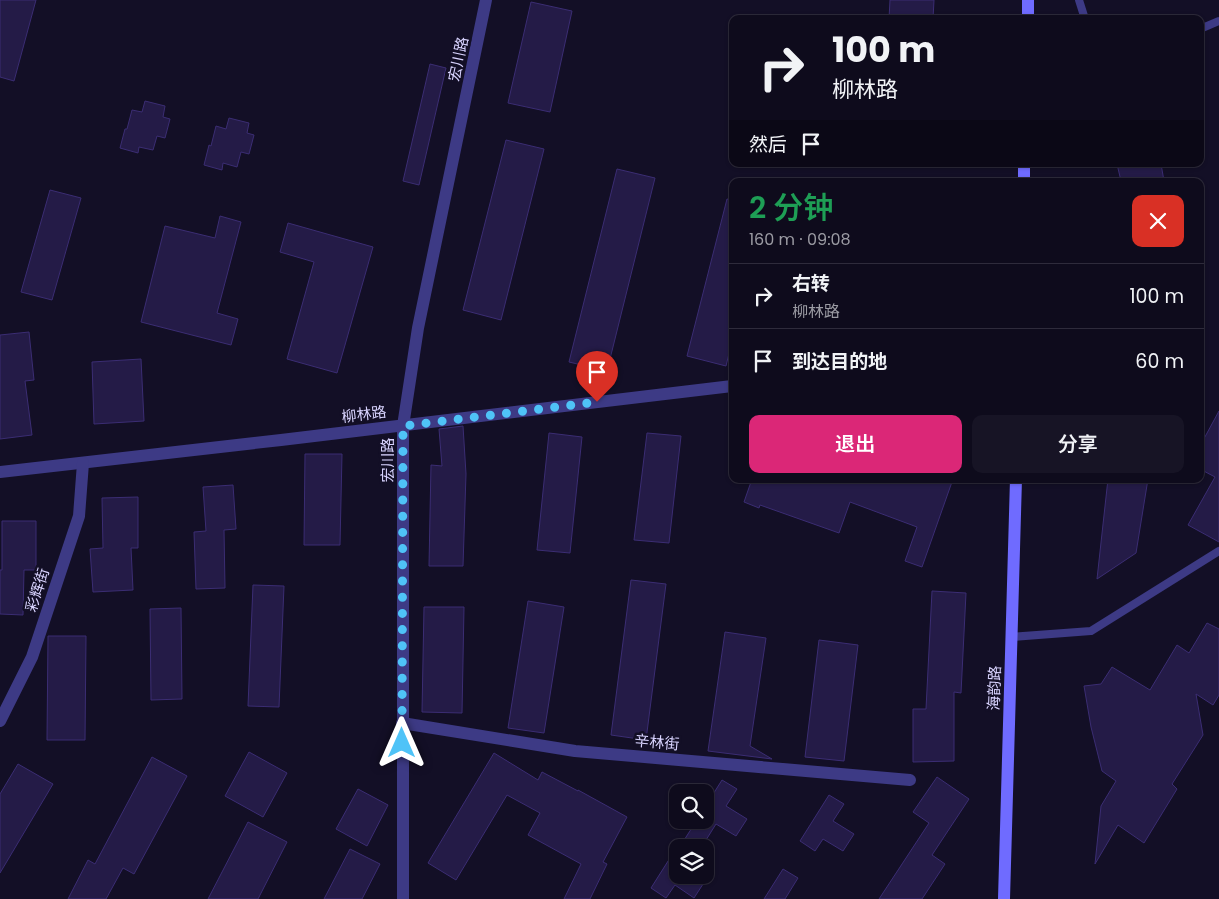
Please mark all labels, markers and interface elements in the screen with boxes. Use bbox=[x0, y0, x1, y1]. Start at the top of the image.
text: 100 m bbox=[832, 25, 935, 74]
street label: 宏川路 bbox=[443, 35, 473, 83]
icon: right bbox=[749, 35, 814, 100]
text: 柳林路 bbox=[832, 74, 898, 105]
icon: arrive bbox=[797, 130, 825, 158]
text: 然后 bbox=[749, 131, 787, 158]
text: 2 分钟 bbox=[749, 186, 833, 229]
button: close bbox=[1132, 195, 1184, 247]
text: 160 m · 09:08 bbox=[749, 228, 851, 251]
text: 右转 bbox=[792, 270, 830, 297]
icon: right bbox=[749, 282, 777, 310]
text: 100 m bbox=[1129, 283, 1184, 310]
text: 柳林路 bbox=[792, 300, 840, 323]
icon: arrive bbox=[749, 347, 777, 375]
text: 到达目的地 bbox=[792, 348, 887, 375]
text: 60 m bbox=[1135, 348, 1184, 375]
pin bbox=[576, 351, 618, 402]
icon: arrive bbox=[583, 358, 611, 386]
street label: 柳林路 bbox=[340, 401, 388, 427]
button: 退出 bbox=[749, 415, 962, 473]
button: 分享 bbox=[972, 415, 1184, 473]
street label: 宏川路 bbox=[377, 437, 398, 483]
street label: 彩辉街 bbox=[20, 565, 54, 615]
street label: 海韵路 bbox=[983, 665, 1005, 711]
position arrow bbox=[375, 716, 427, 768]
street label: 辛林街 bbox=[634, 730, 680, 754]
map controls bbox=[669, 784, 714, 884]
button: search bbox=[669, 784, 714, 829]
button: layers bbox=[669, 839, 714, 884]

